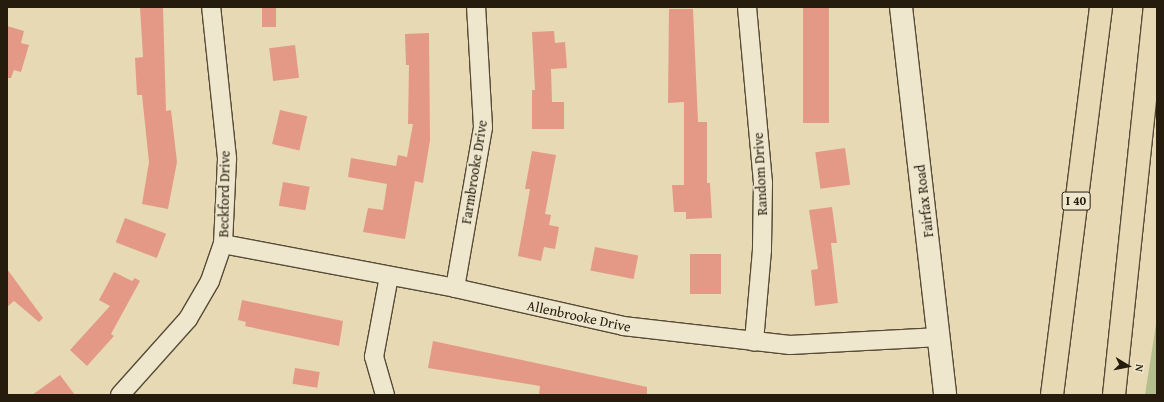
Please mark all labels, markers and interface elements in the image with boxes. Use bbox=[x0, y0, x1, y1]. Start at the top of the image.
street label: Farmbrooke Drive bbox=[457, 119, 491, 225]
street label: Random Drive bbox=[749, 132, 771, 216]
street label: Beckford Drive bbox=[215, 150, 233, 238]
street label: Fairfax Road bbox=[911, 164, 937, 238]
road number: I 40 bbox=[1061, 190, 1091, 212]
street label: Allenbrooke Drive bbox=[526, 297, 632, 335]
north arrow bbox=[1108, 346, 1148, 386]
text: N bbox=[1131, 363, 1148, 373]

